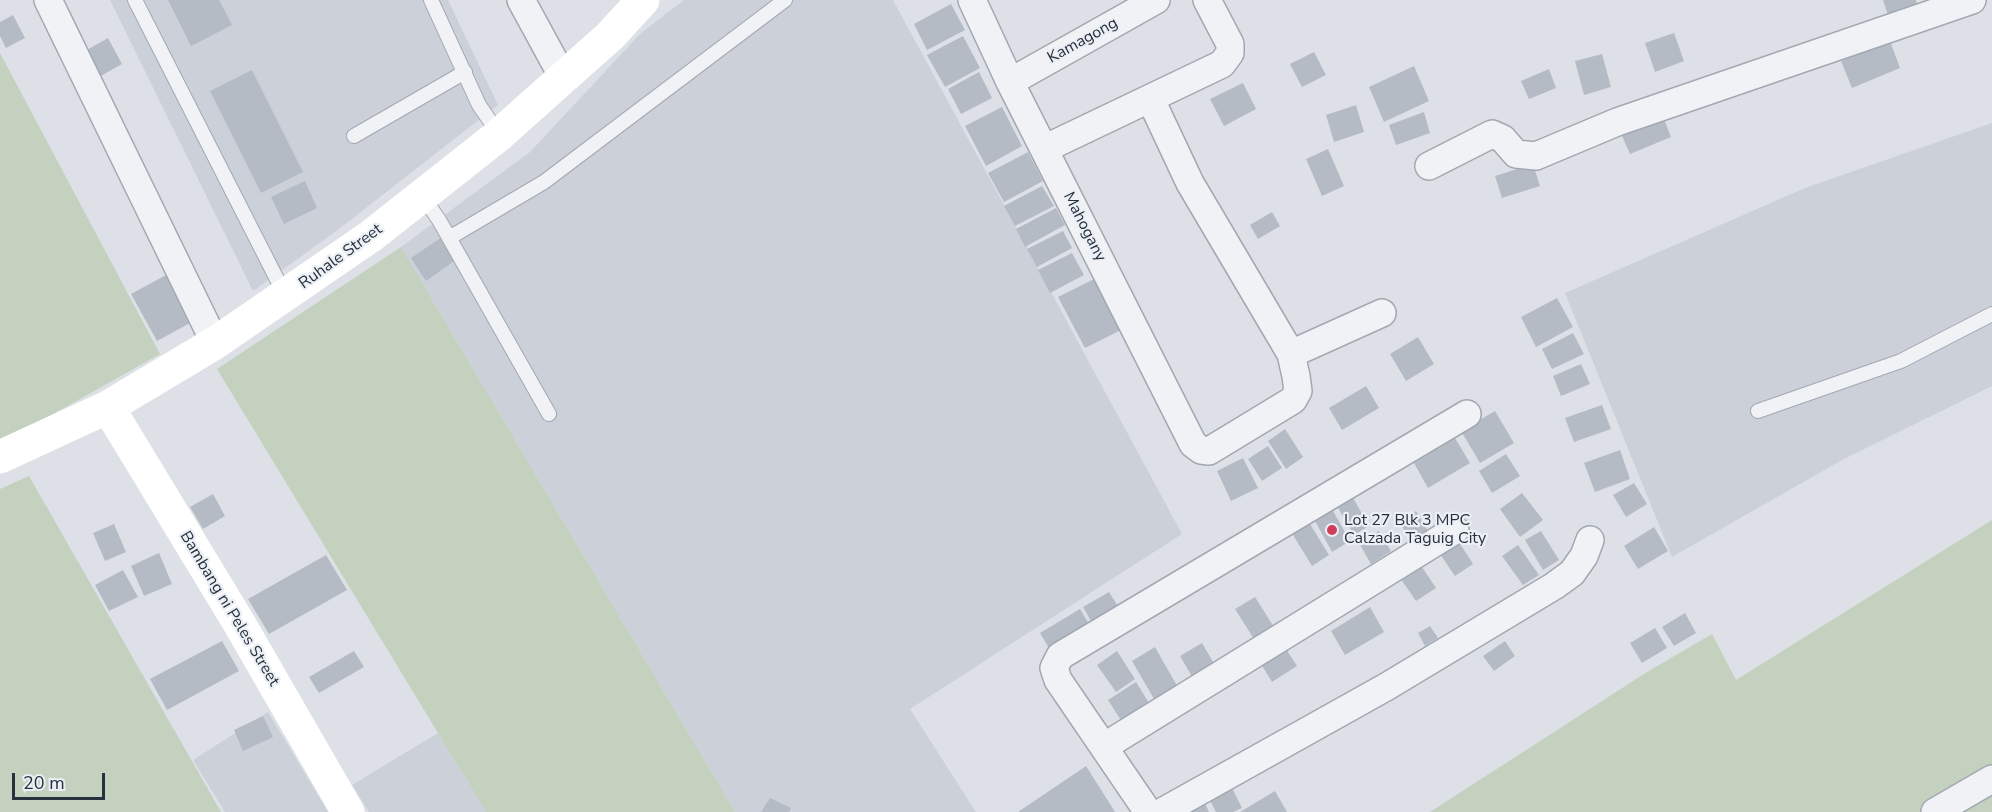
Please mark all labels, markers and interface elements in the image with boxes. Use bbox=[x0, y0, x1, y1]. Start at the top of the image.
street label: Kamagong bbox=[1045, 14, 1121, 68]
street label: Mahogany bbox=[1058, 189, 1110, 265]
street label: Ruhale Street bbox=[296, 220, 386, 294]
place label: Lot 27 Blk 3 MPC Calzada Taguig City bbox=[1344, 511, 1486, 549]
marker: Lot 27 Blk 3 MPC Calzada Taguig City bbox=[1325, 523, 1339, 537]
street label: Bambang ni Peles Street bbox=[175, 528, 283, 690]
scale bar bbox=[15, 761, 108, 799]
text: 20 m bbox=[23, 771, 65, 795]

